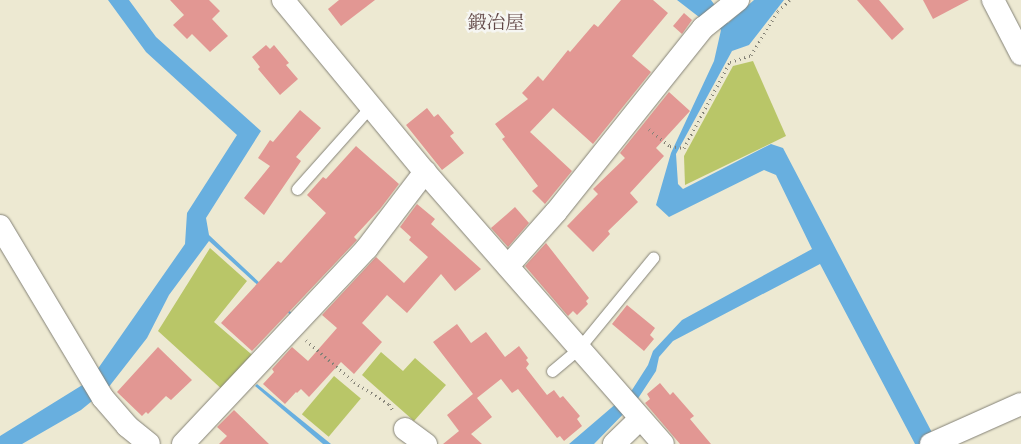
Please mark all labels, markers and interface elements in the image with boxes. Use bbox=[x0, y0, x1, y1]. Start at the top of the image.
district label: 鍛冶屋 bbox=[468, 13, 524, 35]

